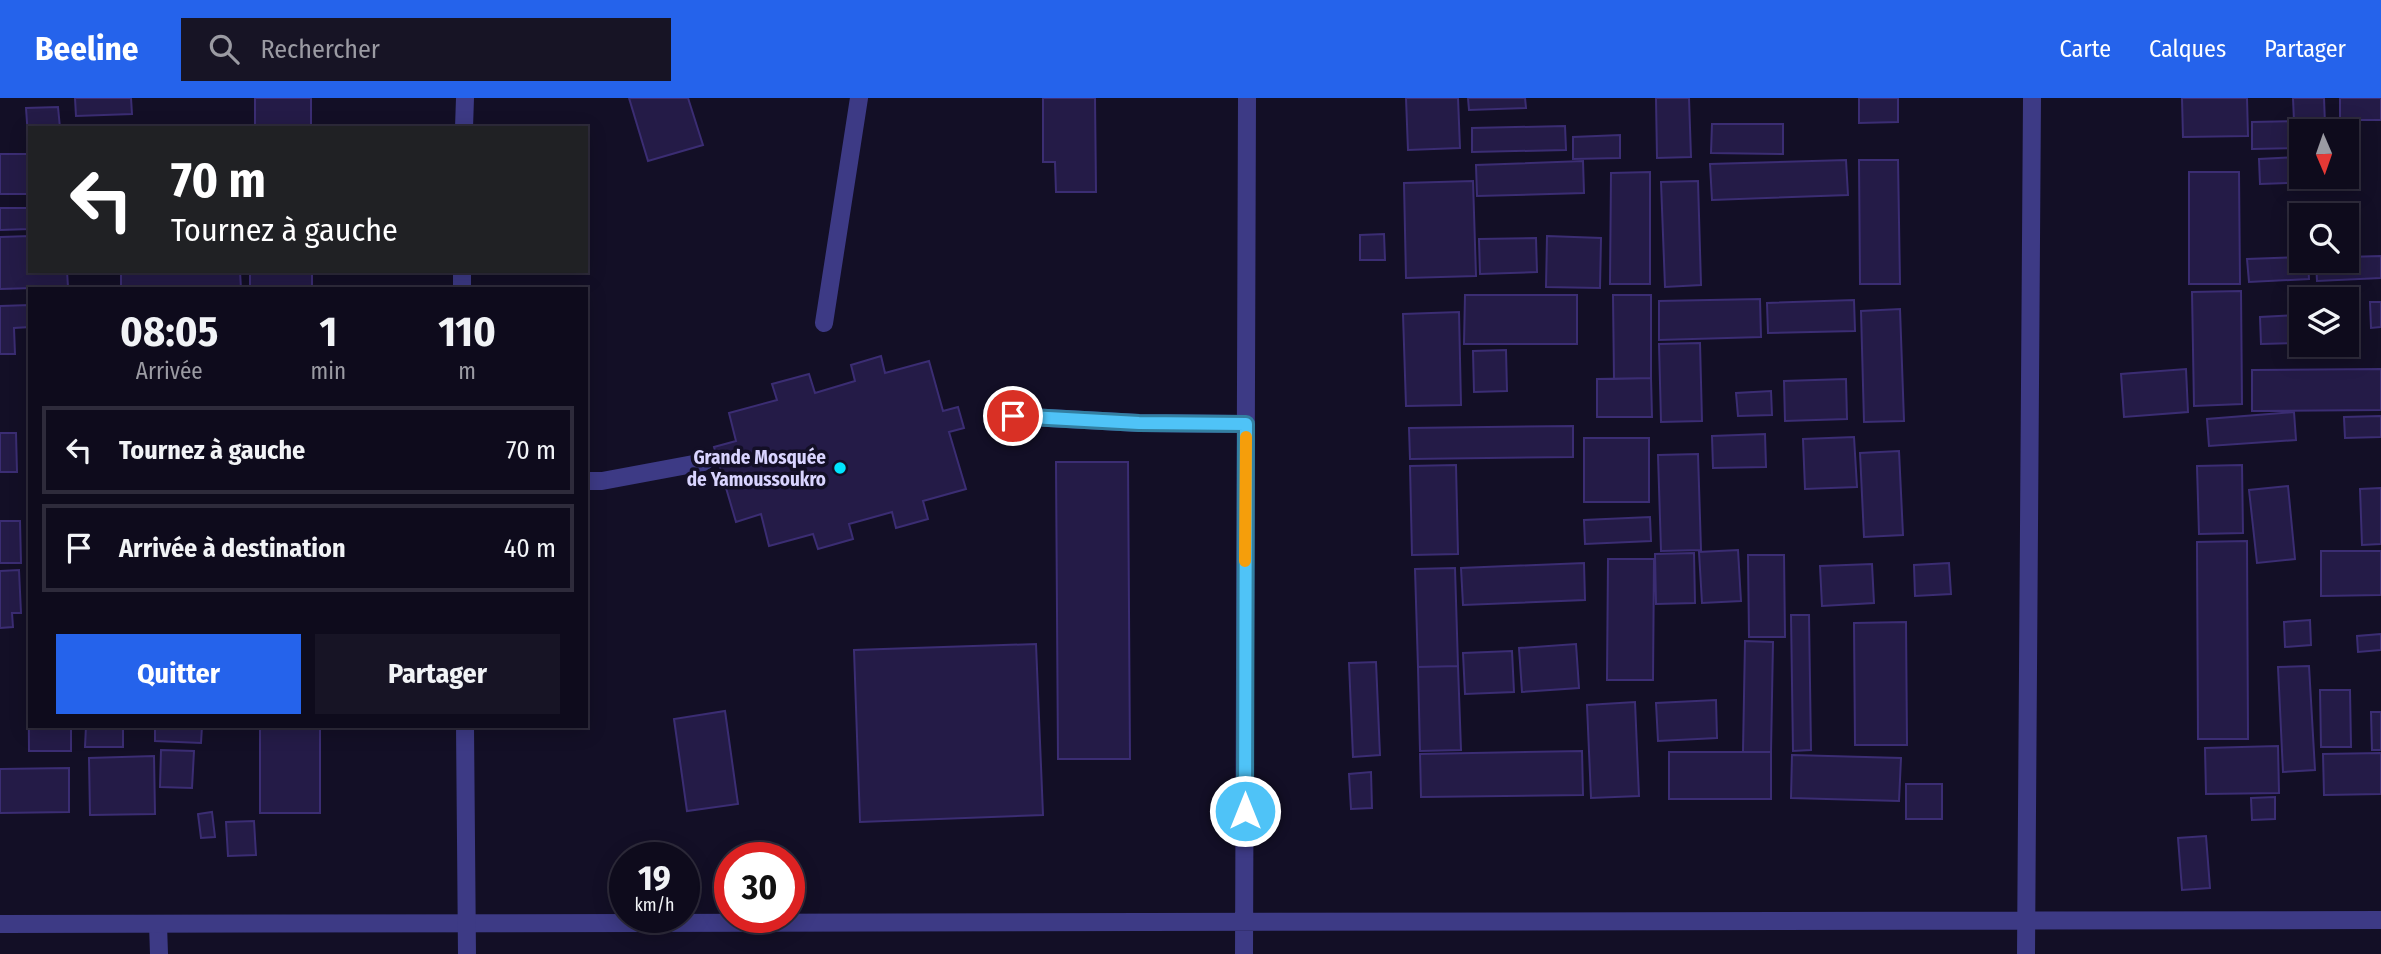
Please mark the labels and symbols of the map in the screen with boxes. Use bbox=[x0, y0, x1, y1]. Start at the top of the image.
north arrow bbox=[2289, 119, 2359, 189]
pin bbox=[983, 386, 1043, 446]
place label: Grande Mosquée de Yamoussoukro bbox=[687, 446, 826, 491]
marker: Grande Mosquée de Yamoussoukro bbox=[832, 460, 848, 476]
position arrow bbox=[1208, 774, 1282, 848]
speed limit sign: 30 bbox=[714, 842, 805, 933]

